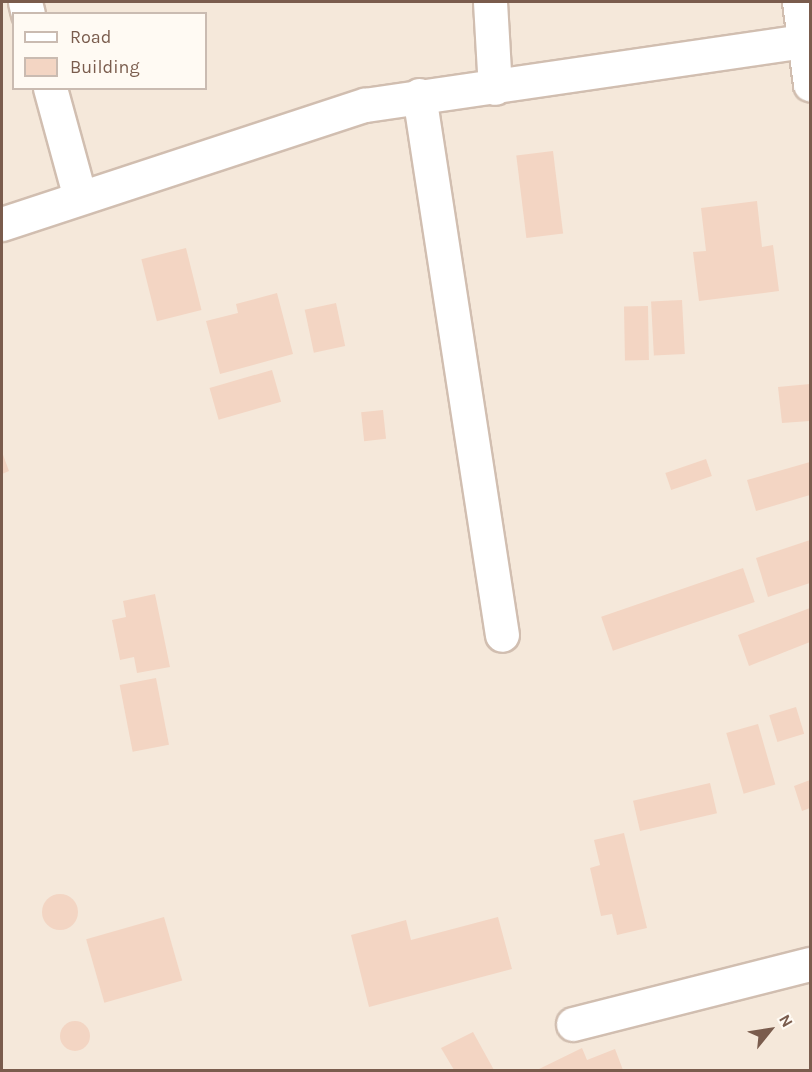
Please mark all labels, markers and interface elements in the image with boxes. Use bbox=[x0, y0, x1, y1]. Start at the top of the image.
legend bbox=[12, 12, 207, 90]
text: Road bbox=[70, 26, 111, 48]
text: Building bbox=[70, 56, 140, 78]
north arrow bbox=[740, 1000, 800, 1060]
text: N bbox=[775, 1011, 797, 1030]

